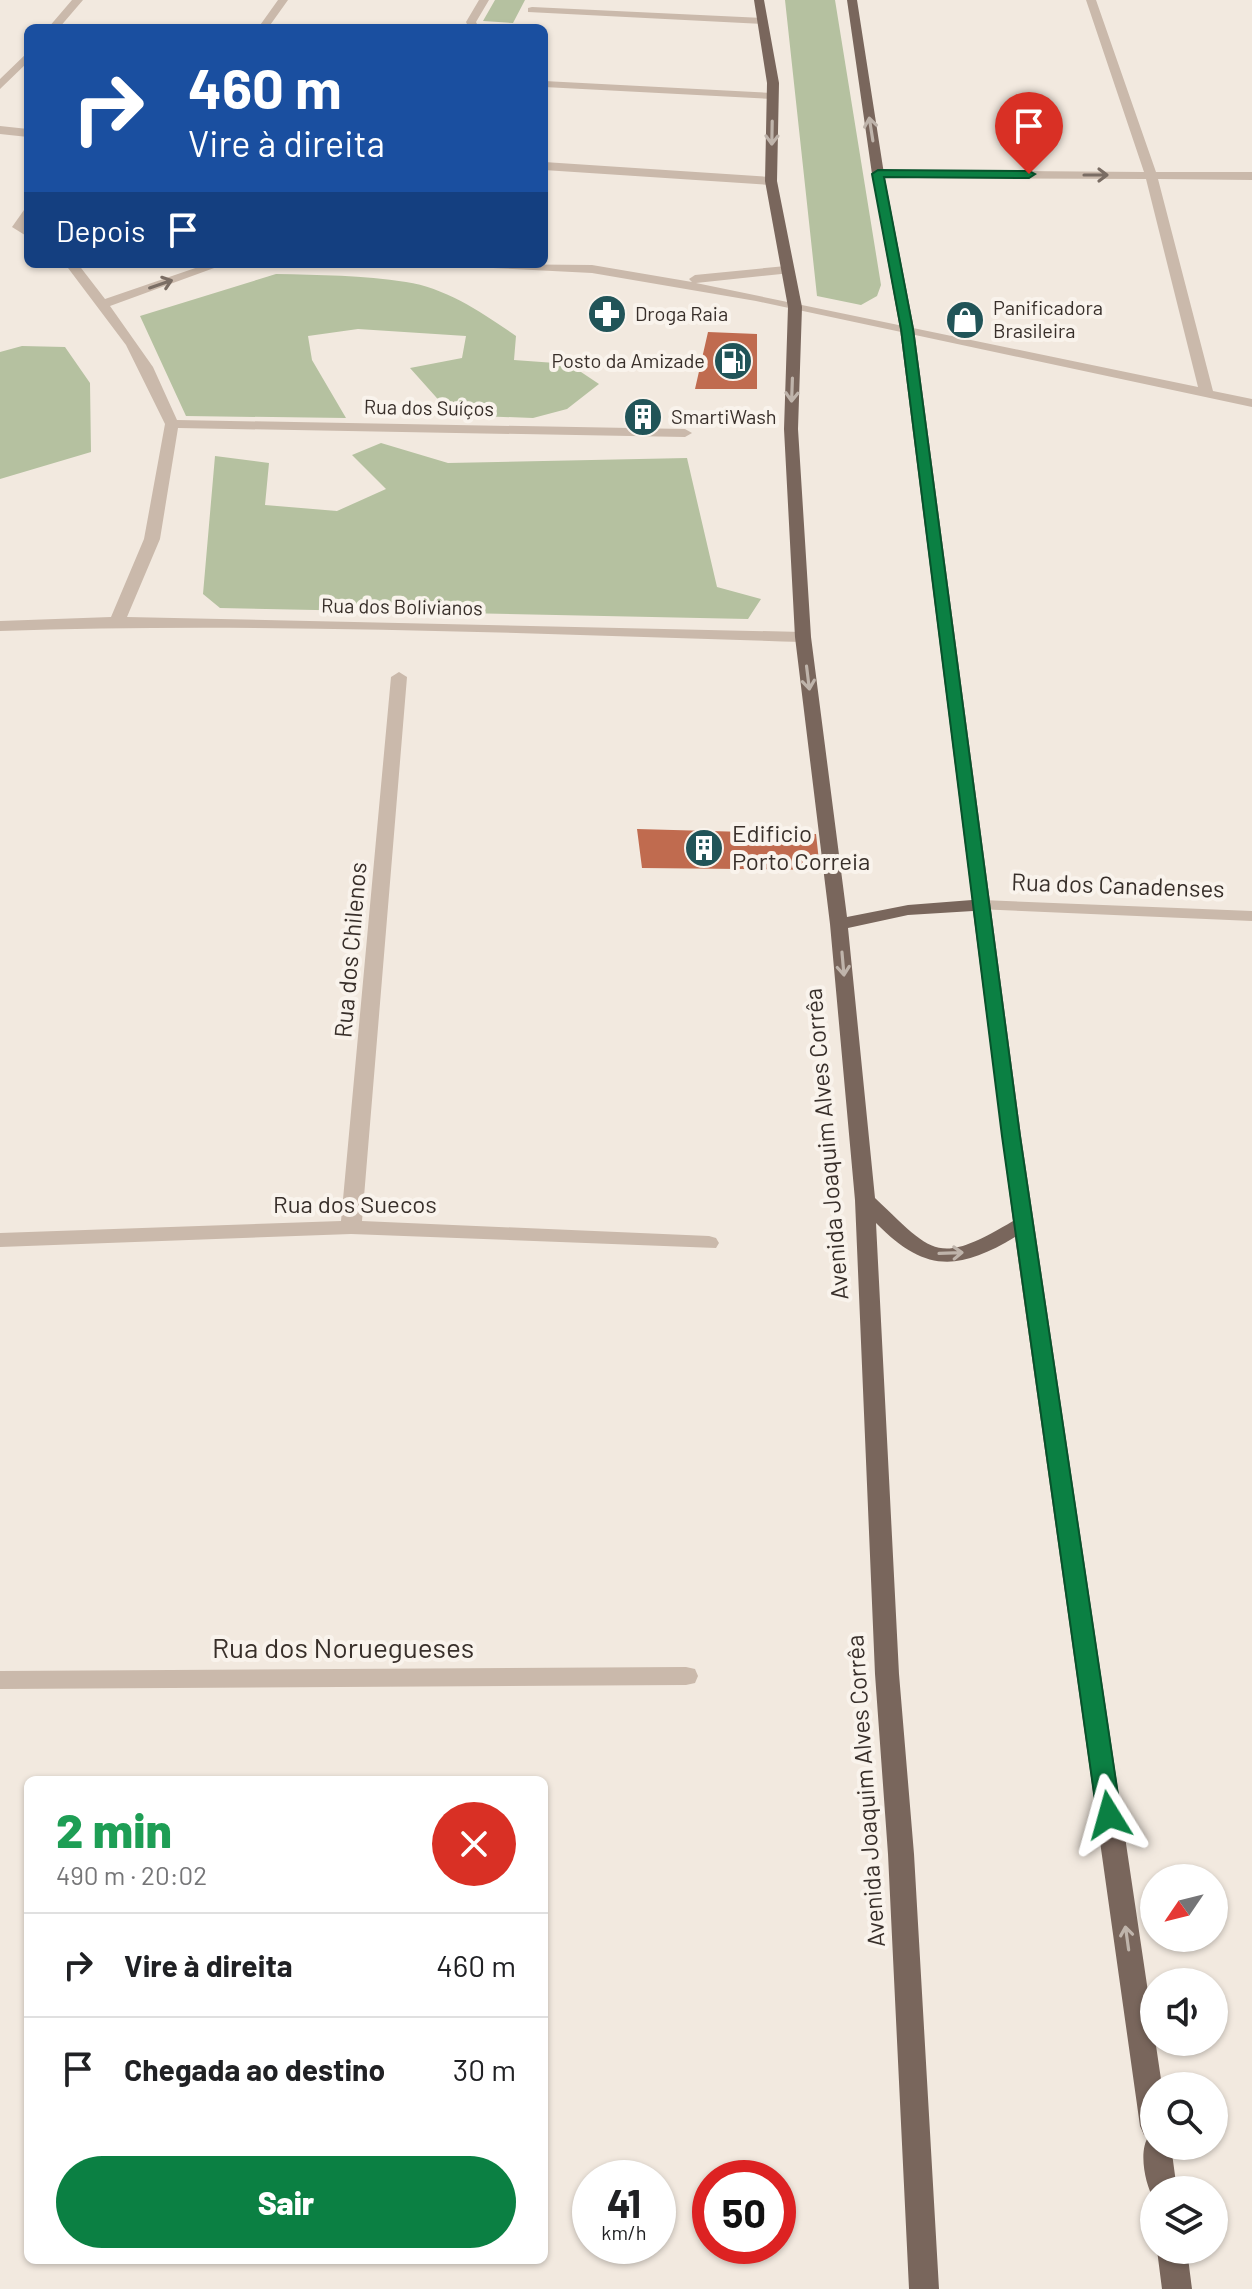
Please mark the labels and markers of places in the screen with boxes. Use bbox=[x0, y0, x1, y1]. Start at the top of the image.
pin bbox=[995, 92, 1063, 174]
pharmacy icon: Droga Raia bbox=[586, 293, 628, 335]
place label: Panificadora Brasileira bbox=[993, 295, 1103, 342]
shop icon: Panificadora Brasileira bbox=[944, 299, 986, 341]
place label: Droga Raia bbox=[635, 301, 728, 325]
fuel station icon: Posto da Amizade bbox=[712, 340, 754, 382]
place label: Posto da Amizade bbox=[552, 348, 705, 372]
building icon: SmartiWash bbox=[622, 396, 664, 438]
place label: SmartiWash bbox=[671, 404, 777, 428]
place label: Edificio Porto Correia bbox=[732, 818, 870, 875]
building icon: Edificio Porto Correia bbox=[683, 827, 725, 869]

